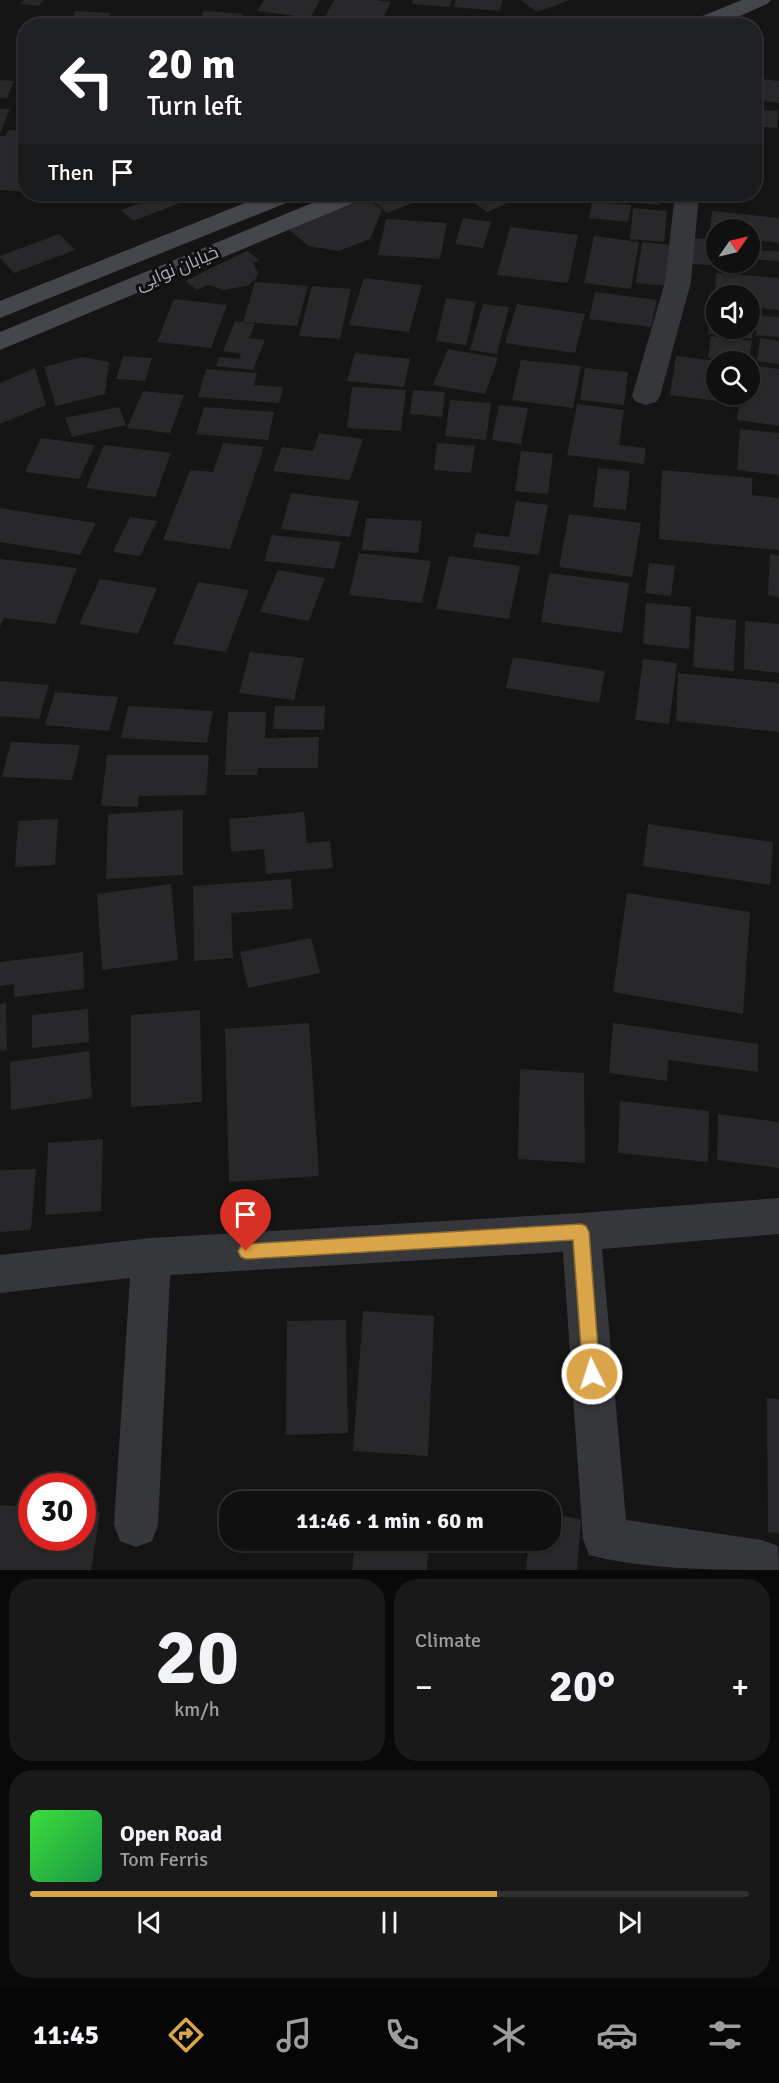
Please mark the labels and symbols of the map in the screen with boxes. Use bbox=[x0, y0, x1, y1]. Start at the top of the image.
north arrow bbox=[706, 219, 760, 273]
street label: خیابان نوایی bbox=[132, 241, 222, 295]
pin bbox=[220, 1189, 271, 1251]
position arrow bbox=[560, 1342, 624, 1406]
speed limit sign: 30 bbox=[18, 1473, 96, 1551]

